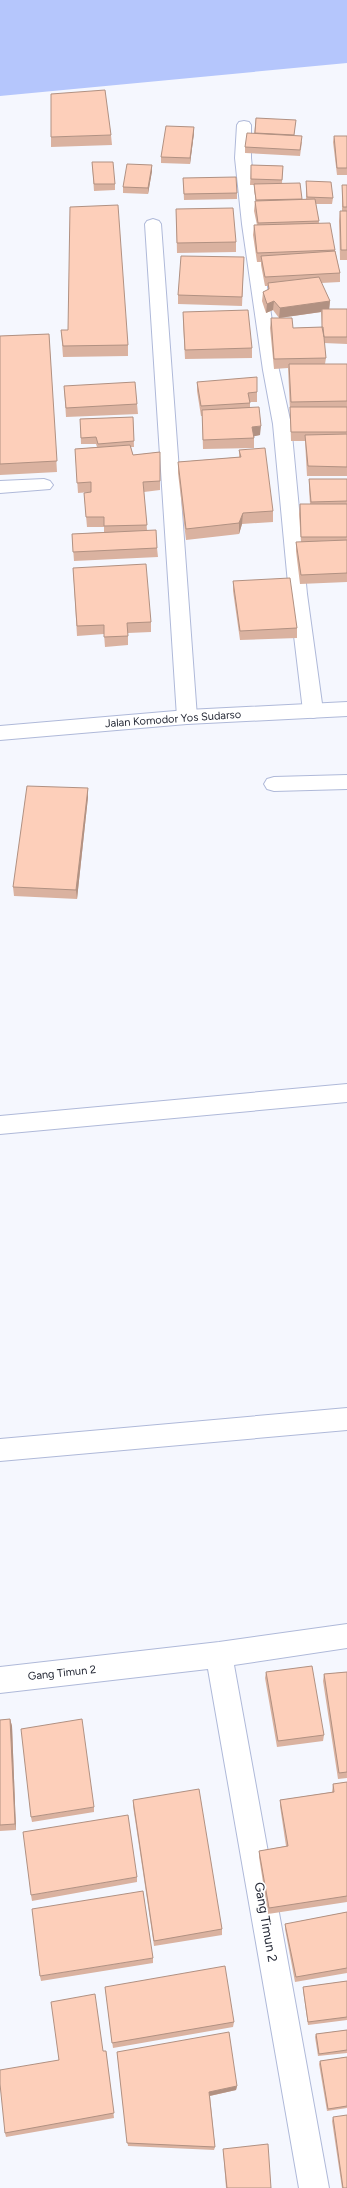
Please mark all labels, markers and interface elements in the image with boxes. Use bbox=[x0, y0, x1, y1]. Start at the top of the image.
street label: Jalan Komodor Yos Sudarso bbox=[104, 708, 242, 730]
street label: Gang Timun 2 bbox=[27, 1663, 97, 1683]
street label: Gang Timun 2 bbox=[252, 1881, 280, 1963]

